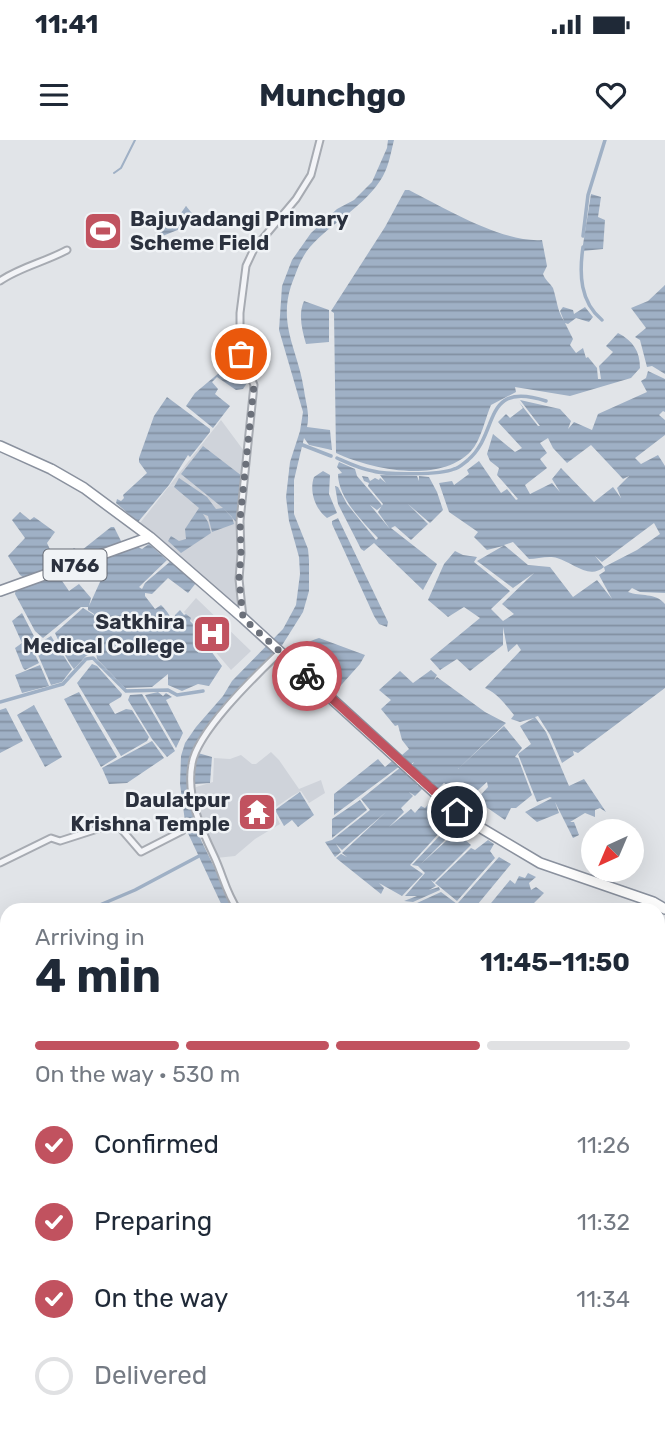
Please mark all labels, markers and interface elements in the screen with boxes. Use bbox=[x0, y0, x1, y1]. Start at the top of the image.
text: 11:41 bbox=[35, 9, 98, 40]
icon: menu bbox=[35, 76, 73, 114]
text: Munchgo bbox=[259, 76, 406, 114]
icon: heart bbox=[592, 76, 630, 114]
place label: Bajuyadangi Primary Scheme Field bbox=[130, 206, 349, 255]
sports icon: Bajuyadangi Primary Scheme Field bbox=[82, 210, 124, 252]
pin bbox=[211, 324, 271, 384]
icon: bag bbox=[222, 335, 260, 373]
road number: N766 bbox=[43, 550, 106, 580]
place label: Satkhira Medical College bbox=[23, 609, 185, 658]
hospital icon: Satkhira Medical College bbox=[191, 613, 233, 655]
courier bbox=[272, 641, 342, 711]
icon: bike bbox=[288, 657, 326, 695]
pin bbox=[427, 782, 487, 842]
place label: Daulatpur Krishna Temple bbox=[71, 787, 230, 836]
temple icon: Daulatpur Krishna Temple bbox=[236, 791, 278, 833]
icon: home bbox=[438, 793, 476, 831]
north arrow bbox=[581, 819, 644, 882]
map controls bbox=[581, 819, 644, 882]
text: Arriving in bbox=[35, 923, 145, 951]
text: 11:45–11:50 bbox=[480, 947, 630, 978]
text: 4 min bbox=[35, 949, 161, 1004]
text: On the way · 530 m bbox=[35, 1060, 240, 1088]
icon: check bbox=[35, 1126, 73, 1164]
text: Confirmed bbox=[94, 1129, 219, 1160]
text: 11:26 bbox=[577, 1131, 630, 1159]
icon: check bbox=[35, 1203, 73, 1241]
text: Preparing bbox=[94, 1206, 212, 1237]
text: 11:32 bbox=[577, 1208, 630, 1236]
icon: check bbox=[35, 1280, 73, 1318]
text: On the way bbox=[94, 1283, 228, 1314]
text: 11:34 bbox=[576, 1285, 630, 1313]
text: Delivered bbox=[94, 1360, 207, 1391]

